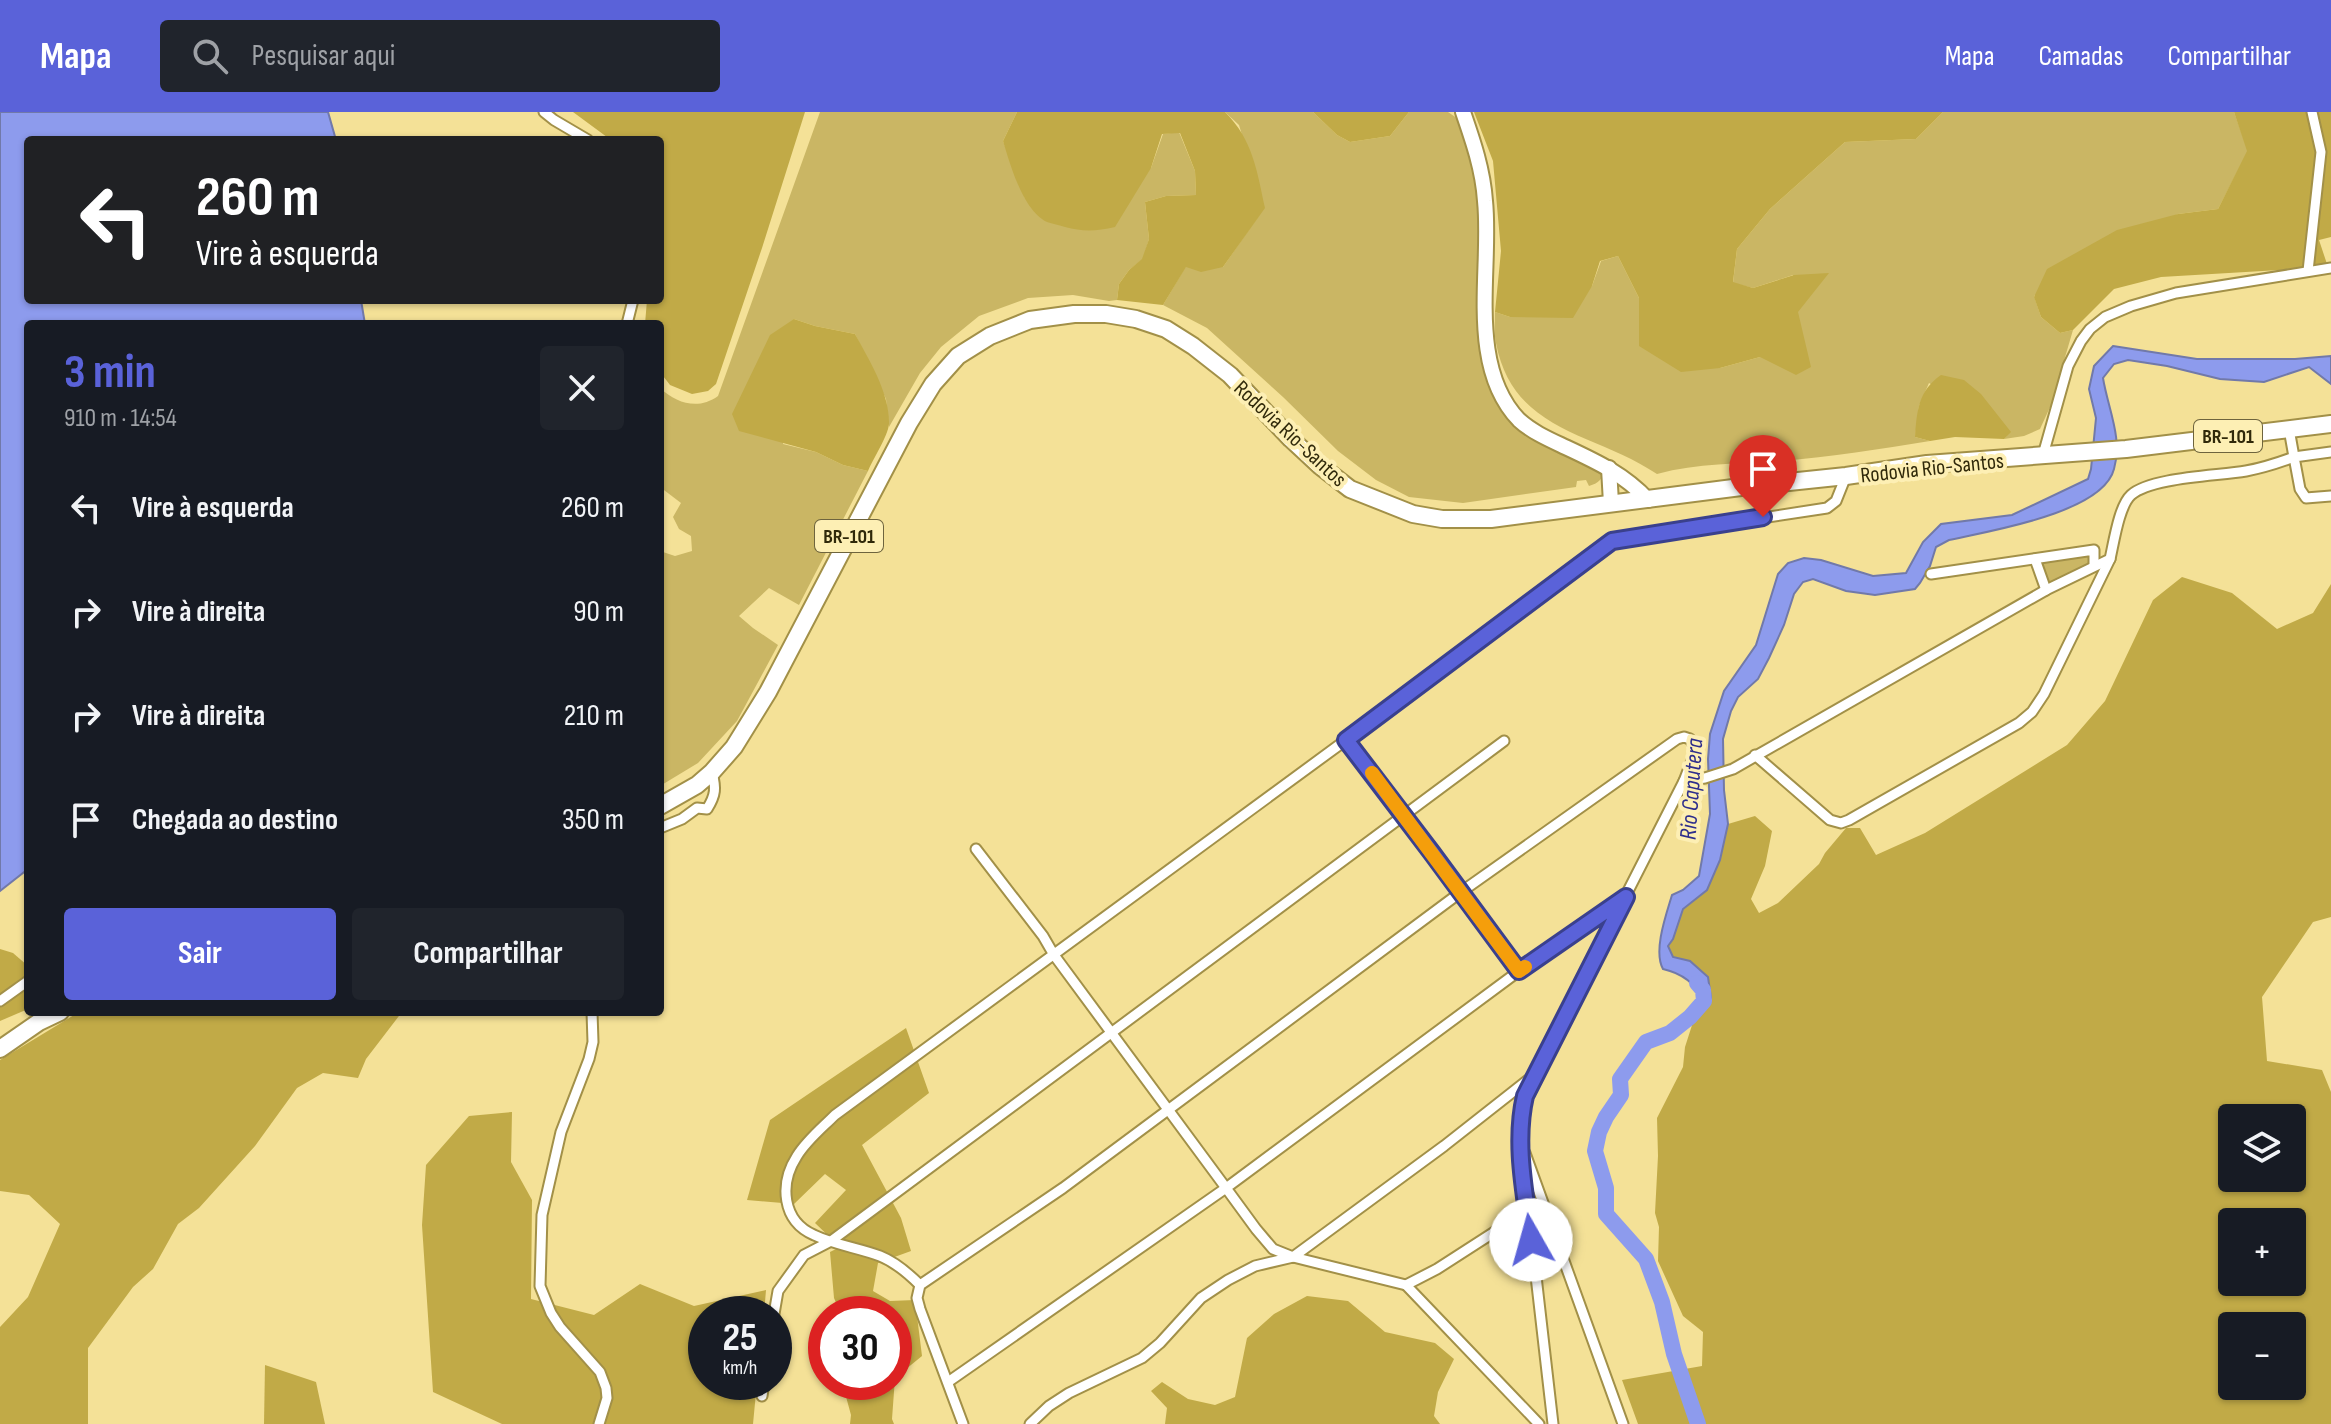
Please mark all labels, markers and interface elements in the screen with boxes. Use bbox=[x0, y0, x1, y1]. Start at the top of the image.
search box bbox=[160, 20, 720, 92]
text: Mapa bbox=[40, 34, 112, 79]
icon: search bbox=[188, 34, 232, 78]
text: Pesquisar aqui bbox=[252, 38, 395, 74]
text: Mapa bbox=[1945, 40, 1994, 73]
text: Camadas bbox=[2038, 40, 2124, 73]
text: Compartilhar bbox=[2168, 40, 2291, 73]
text: 260 m bbox=[196, 165, 319, 232]
icon: left bbox=[64, 168, 168, 272]
text: Vire à esquerda bbox=[196, 233, 379, 276]
text: 3 min bbox=[64, 344, 156, 401]
button: close bbox=[540, 346, 624, 430]
street label: Rodovia Rio-Santos bbox=[1228, 375, 1352, 493]
text: 910 m · 14:54 bbox=[64, 403, 177, 434]
road number: BR-101 bbox=[2194, 420, 2262, 452]
pin bbox=[1729, 435, 1797, 517]
icon: arrive bbox=[1741, 447, 1785, 491]
street label: Rodovia Rio-Santos bbox=[1859, 448, 2005, 489]
icon: left bbox=[64, 486, 108, 530]
text: Vire à esquerda bbox=[132, 490, 294, 526]
text: 260 m bbox=[561, 490, 624, 526]
road number: BR-101 bbox=[815, 520, 883, 552]
icon: right bbox=[64, 590, 108, 634]
text: Vire à direita bbox=[132, 594, 265, 630]
text: 90 m bbox=[573, 594, 624, 630]
icon: right bbox=[64, 694, 108, 738]
text: Vire à direita bbox=[132, 698, 265, 734]
text: 210 m bbox=[564, 698, 624, 734]
water label: Rio Caputera bbox=[1673, 737, 1710, 841]
icon: arrive bbox=[64, 798, 108, 842]
text: Chegada ao destino bbox=[132, 802, 338, 838]
text: 350 m bbox=[562, 802, 624, 838]
button: Sair bbox=[64, 908, 336, 1000]
button: Compartilhar bbox=[352, 908, 624, 1000]
map controls bbox=[2218, 1104, 2306, 1400]
button: layers bbox=[2218, 1104, 2306, 1192]
position arrow bbox=[1489, 1198, 1573, 1282]
button: + bbox=[2218, 1208, 2306, 1296]
speed limit sign: 30 bbox=[808, 1296, 912, 1400]
button: − bbox=[2218, 1312, 2306, 1400]
text: 25 bbox=[722, 1314, 758, 1362]
text: km/h bbox=[723, 1356, 757, 1380]

